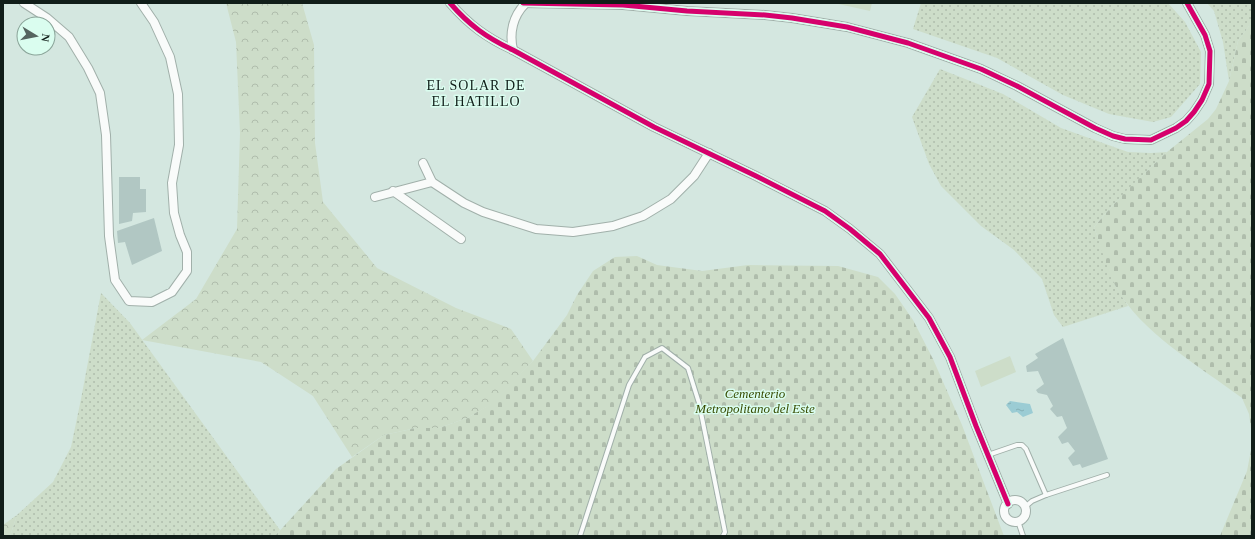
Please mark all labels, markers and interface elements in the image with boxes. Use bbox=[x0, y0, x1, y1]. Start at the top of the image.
north arrow bbox=[16, 16, 56, 56]
text: N bbox=[39, 33, 52, 43]
district label: EL SOLAR DE EL HATILLO bbox=[426, 78, 526, 109]
park label: Cementerio Metropolitano del Este bbox=[694, 386, 815, 416]

